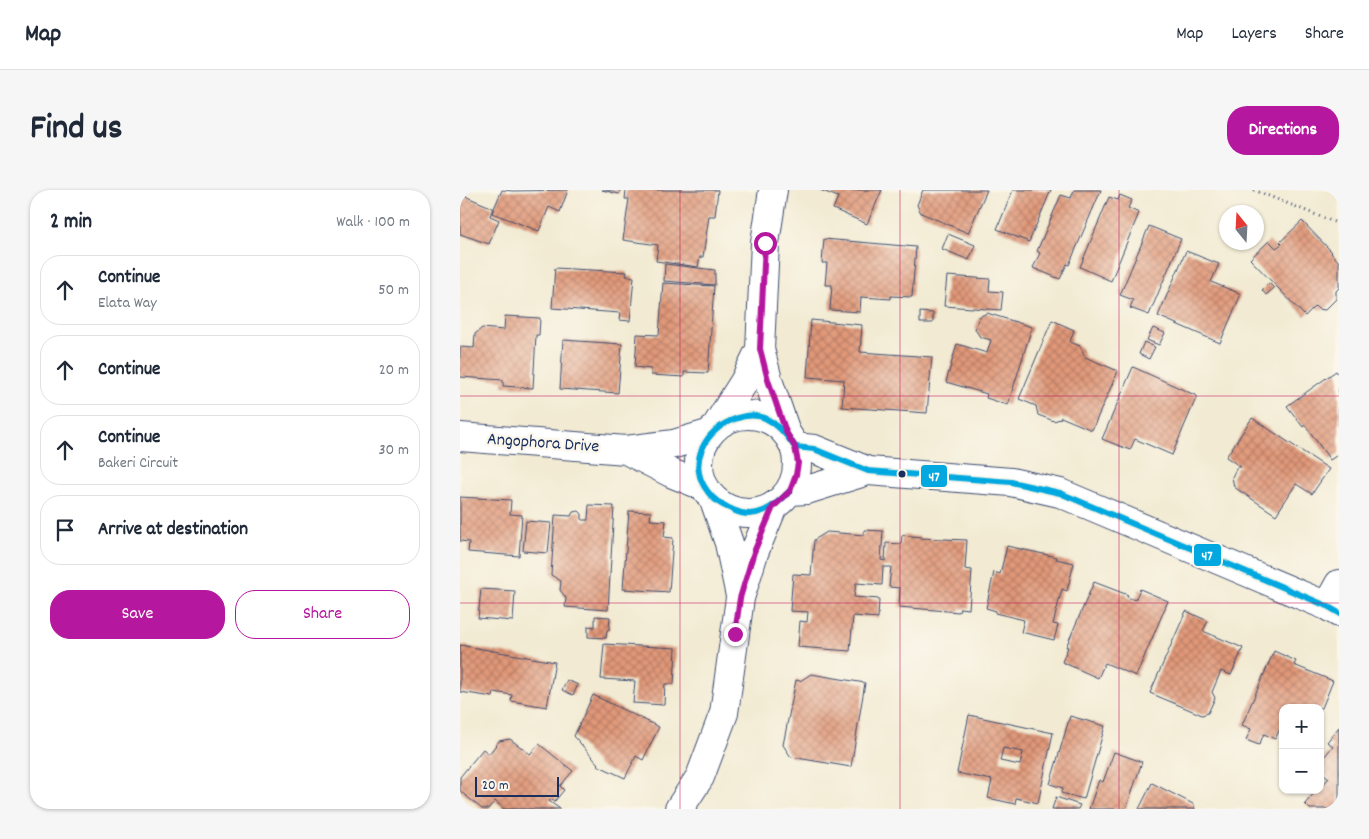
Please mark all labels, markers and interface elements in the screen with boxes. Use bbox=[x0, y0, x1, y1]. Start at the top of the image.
text: Map bbox=[25, 18, 61, 52]
text: Map bbox=[1176, 22, 1203, 47]
text: Layers bbox=[1231, 22, 1277, 47]
text: Share bbox=[1305, 22, 1344, 47]
text: Find us bbox=[30, 105, 122, 155]
button: Directions bbox=[1227, 106, 1339, 155]
north arrow bbox=[1219, 205, 1264, 250]
text: 2 min bbox=[50, 208, 92, 238]
text: Walk · 100 m bbox=[336, 211, 410, 234]
route start bbox=[754, 232, 777, 255]
text: Continue bbox=[98, 265, 160, 292]
icon: ahead bbox=[51, 276, 79, 304]
text: 50 m bbox=[378, 279, 409, 302]
text: Elata Way bbox=[98, 292, 157, 315]
icon: ahead bbox=[51, 356, 79, 384]
text: Continue bbox=[98, 357, 160, 384]
text: 20 m bbox=[379, 359, 409, 382]
text: Continue bbox=[98, 425, 160, 452]
street label: Angophora Drive bbox=[486, 428, 600, 460]
icon: ahead bbox=[51, 436, 79, 464]
text: 30 m bbox=[379, 439, 409, 462]
text: Bakeri Circuit bbox=[98, 452, 178, 475]
line badge: 47 bbox=[920, 464, 948, 488]
text: 47 bbox=[928, 468, 940, 488]
unlabelled marker bbox=[897, 469, 907, 479]
icon: arrive bbox=[51, 516, 79, 544]
text: Arrive at destination bbox=[98, 517, 248, 544]
line badge: 47 bbox=[1193, 543, 1222, 567]
text: 47 bbox=[1201, 547, 1213, 567]
button: Save bbox=[50, 590, 225, 639]
button: Share bbox=[235, 590, 410, 639]
route end bbox=[724, 623, 747, 646]
map controls bbox=[1279, 704, 1324, 794]
button: + bbox=[1279, 704, 1324, 749]
button: − bbox=[1279, 749, 1324, 794]
scale bar bbox=[475, 774, 559, 797]
text: 20 m bbox=[482, 776, 509, 796]

